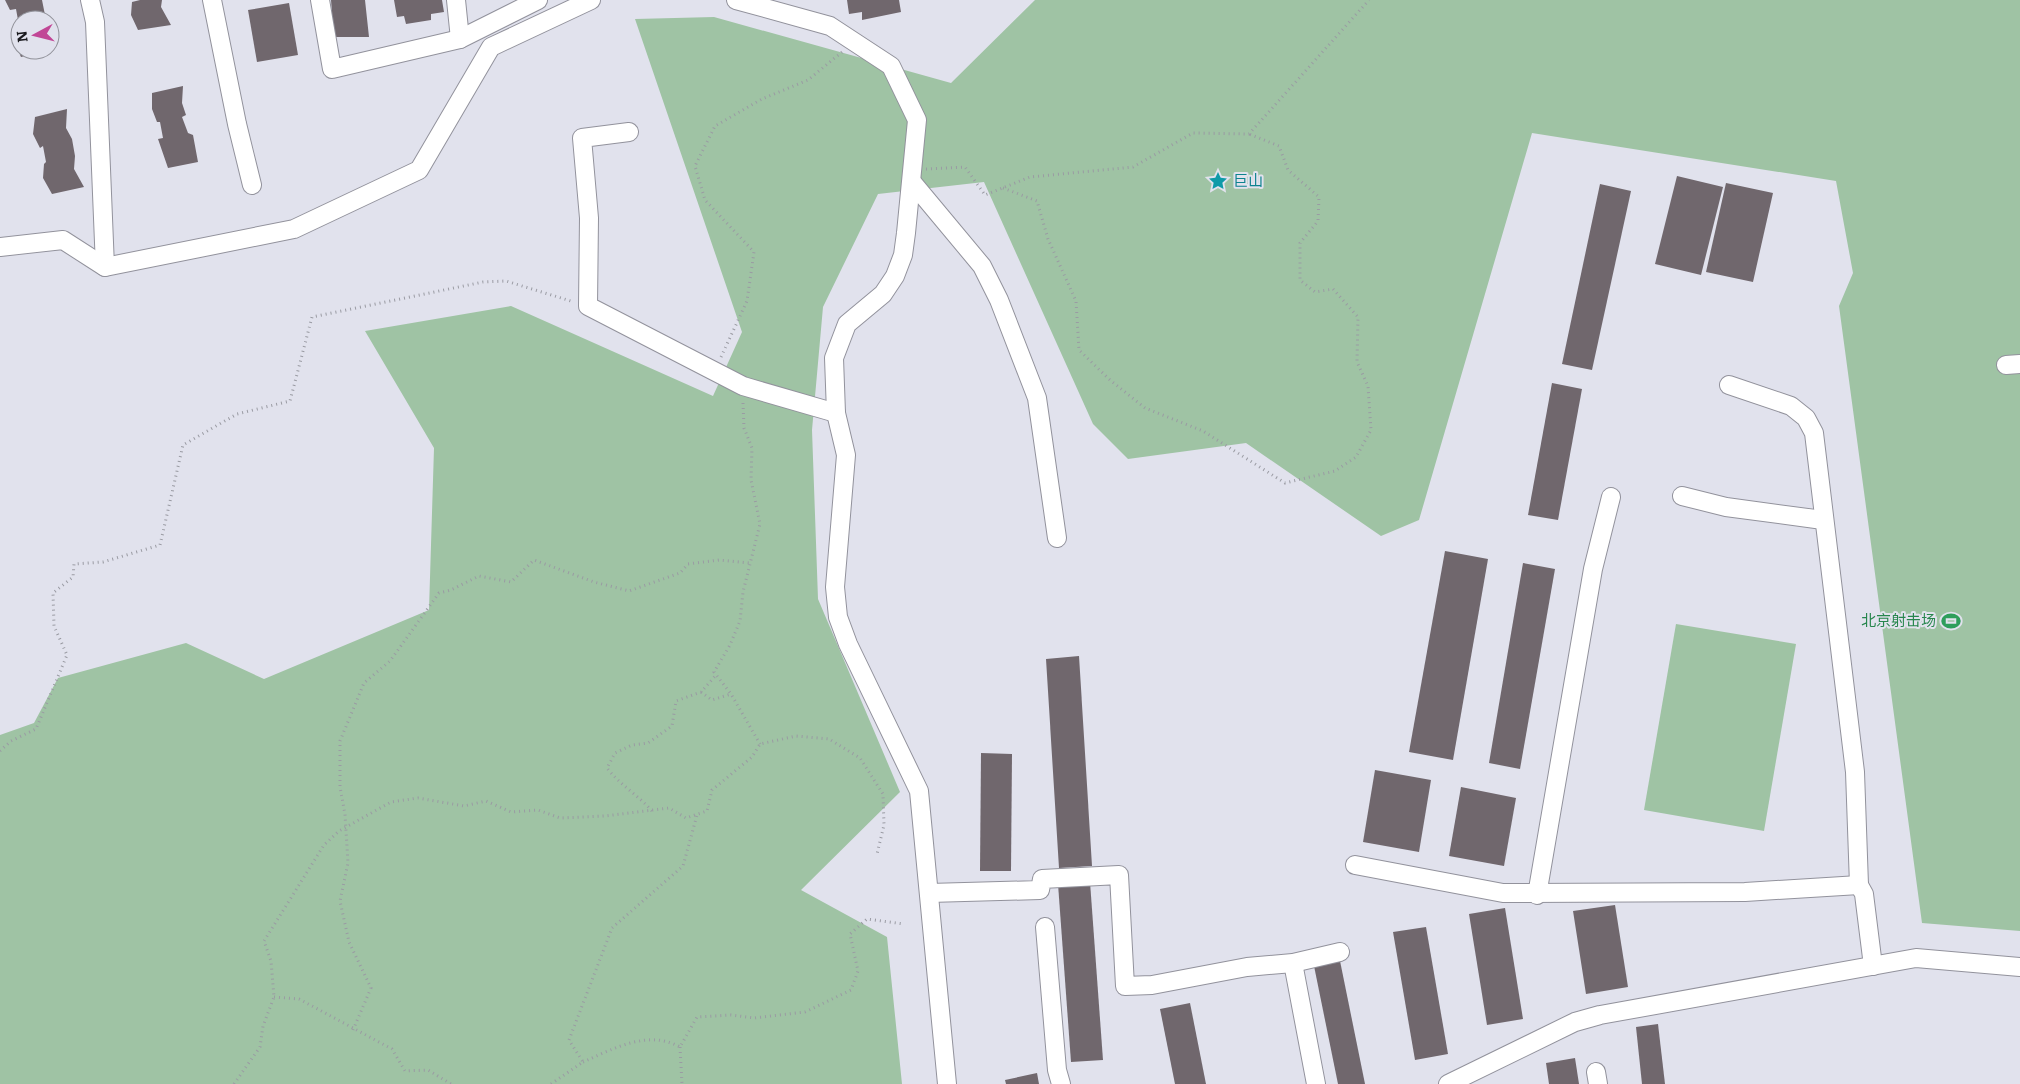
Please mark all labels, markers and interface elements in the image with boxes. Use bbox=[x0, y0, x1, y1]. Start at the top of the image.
north arrow bbox=[10, 10, 60, 60]
text: N bbox=[10, 29, 32, 44]
place label: 巨山 bbox=[1233, 168, 1263, 191]
place icon: 巨山 bbox=[1207, 170, 1229, 192]
place label: 北京射击场 bbox=[1861, 608, 1936, 631]
sports icon: 北京射击场 bbox=[1940, 610, 1962, 632]

